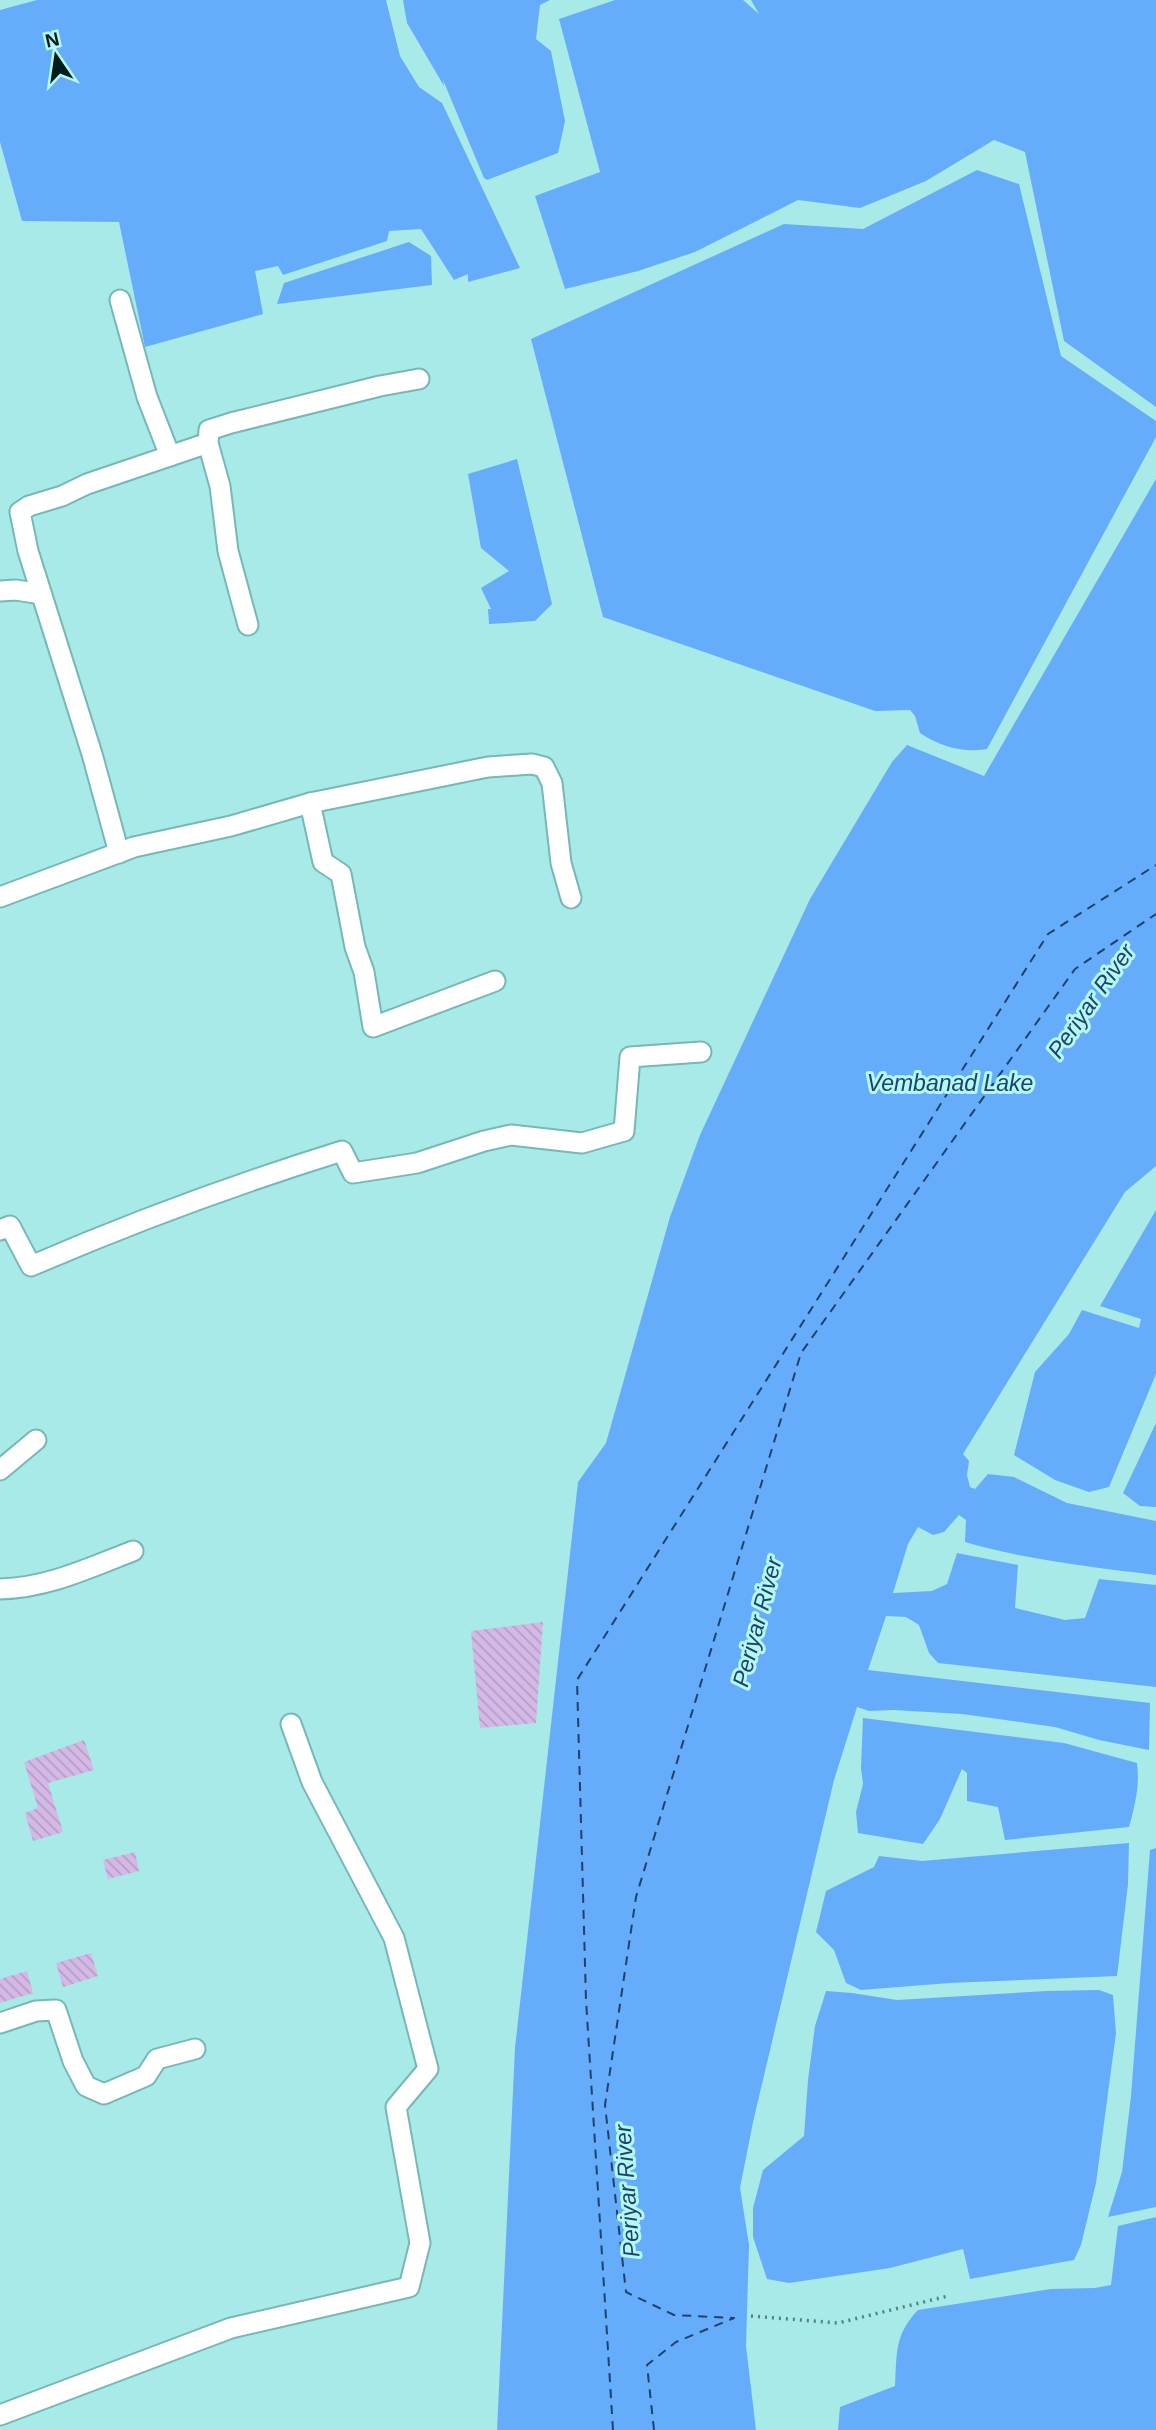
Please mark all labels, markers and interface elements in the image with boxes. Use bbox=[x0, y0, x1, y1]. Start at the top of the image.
north arrow bbox=[21, 21, 91, 91]
text: N bbox=[43, 28, 61, 52]
water label: Periyar River bbox=[1042, 938, 1141, 1063]
water label: Vembanad Lake bbox=[867, 1070, 1033, 1096]
water label: Periyar River bbox=[727, 1553, 787, 1690]
water label: Periyar River bbox=[609, 2122, 645, 2258]

